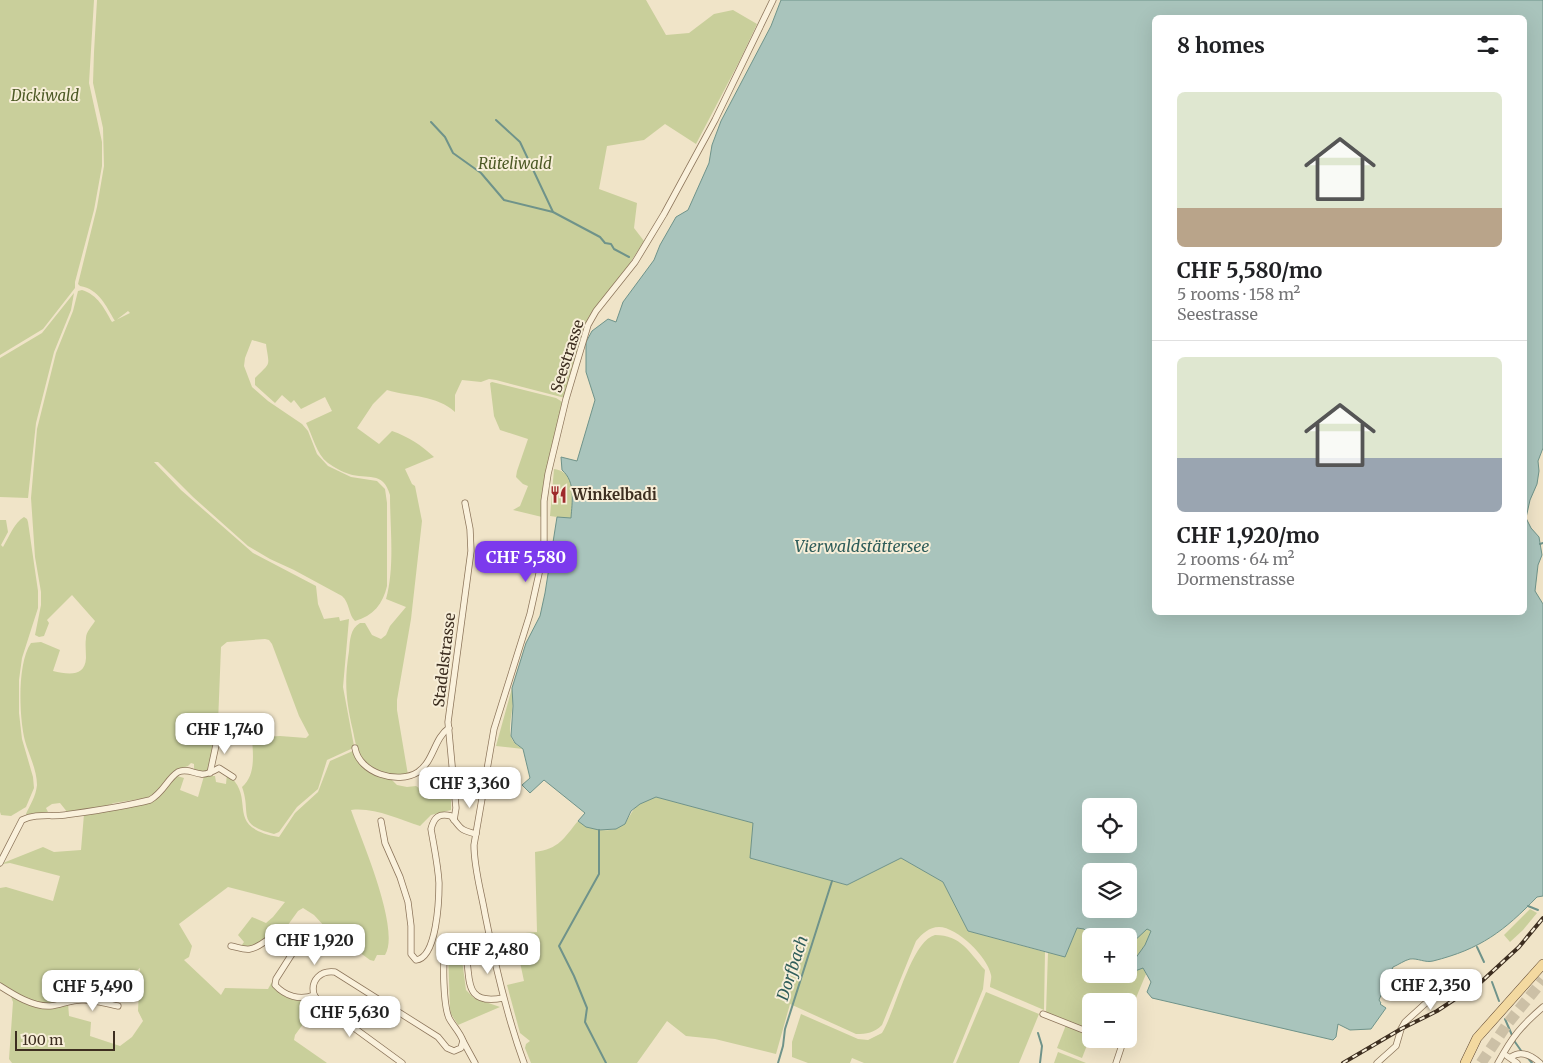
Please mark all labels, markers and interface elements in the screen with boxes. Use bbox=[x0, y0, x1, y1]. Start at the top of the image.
icon: filters bbox=[1474, 31, 1502, 59]
text: 8 homes bbox=[1177, 32, 1265, 59]
park label: Dickiwald bbox=[10, 86, 79, 105]
icon: home bbox=[1295, 124, 1385, 214]
park label: Rüteliwald bbox=[478, 154, 552, 173]
text: CHF 5,580/mo bbox=[1177, 257, 1322, 284]
text: 5 rooms · 158 m² bbox=[1177, 284, 1300, 304]
text: Seestrasse bbox=[1177, 304, 1258, 324]
street label: Seestrasse bbox=[546, 317, 588, 395]
icon: home bbox=[1295, 390, 1385, 480]
restaurant icon: Winkelbadi bbox=[548, 484, 568, 504]
place label: Winkelbadi bbox=[571, 485, 657, 504]
text: CHF 1,920/mo bbox=[1177, 522, 1319, 549]
water label: Vierwaldstättersee bbox=[795, 536, 929, 556]
pin: CHF 5,580 bbox=[469, 540, 583, 583]
text: CHF 5,580 bbox=[486, 547, 566, 567]
text: 2 rooms · 64 m² bbox=[1177, 549, 1295, 569]
text: Dormenstrasse bbox=[1177, 569, 1295, 589]
street label: Stadelstrasse bbox=[429, 612, 459, 708]
pin: CHF 1,740 bbox=[168, 712, 282, 755]
text: CHF 1,740 bbox=[186, 719, 264, 739]
pin: CHF 3,360 bbox=[413, 766, 527, 809]
text: CHF 3,360 bbox=[430, 773, 510, 793]
map controls bbox=[1082, 798, 1137, 1048]
button: locate bbox=[1082, 798, 1137, 853]
button: layers bbox=[1082, 863, 1137, 918]
pin: CHF 1,920 bbox=[258, 924, 372, 966]
button: + bbox=[1082, 928, 1137, 983]
text: CHF 1,920 bbox=[276, 930, 354, 950]
pin: CHF 2,480 bbox=[431, 932, 545, 975]
water label: Dorfbach bbox=[772, 933, 812, 1004]
text: CHF 2,480 bbox=[447, 939, 529, 959]
pin: CHF 2,350 bbox=[1374, 968, 1488, 1011]
pin: CHF 5,490 bbox=[36, 970, 150, 1012]
text: CHF 2,350 bbox=[1391, 975, 1471, 995]
text: CHF 5,490 bbox=[53, 976, 133, 996]
button: − bbox=[1082, 993, 1137, 1048]
pin: CHF 5,630 bbox=[293, 996, 407, 1038]
text: CHF 5,630 bbox=[310, 1002, 390, 1022]
scale bar bbox=[15, 1028, 115, 1051]
text: 100 m bbox=[22, 1031, 63, 1049]

